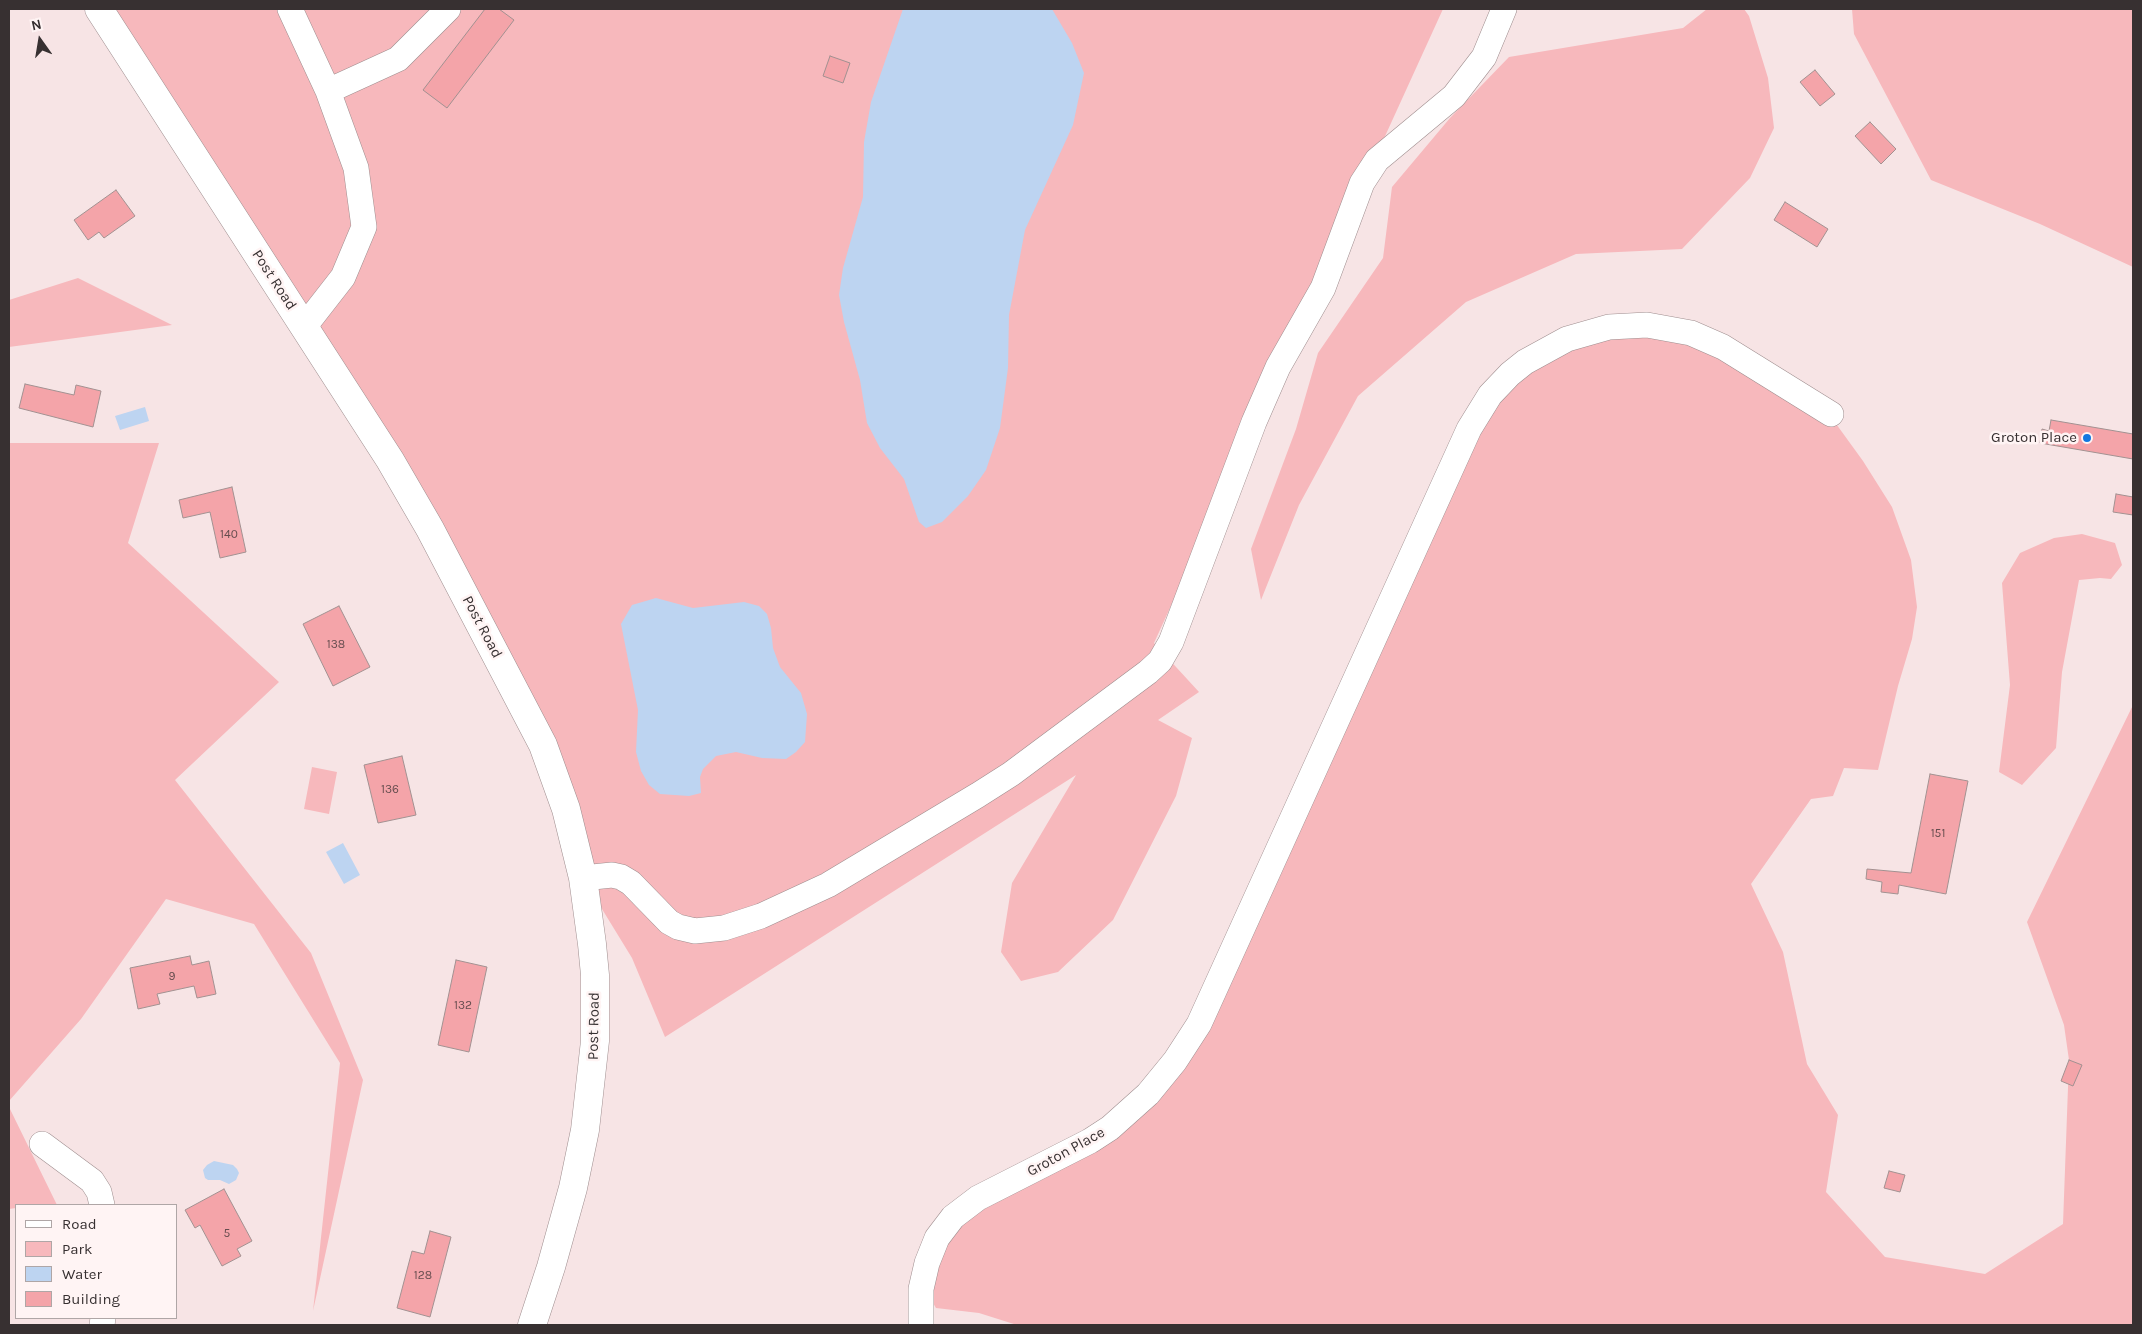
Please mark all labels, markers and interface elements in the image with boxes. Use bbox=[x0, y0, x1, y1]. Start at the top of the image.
north arrow bbox=[15, 15, 65, 65]
text: N bbox=[30, 15, 43, 34]
street label: Post Road bbox=[248, 247, 300, 313]
place label: Groton Place bbox=[1991, 429, 2077, 447]
marker: Groton Place bbox=[2081, 432, 2093, 444]
house number: 140 bbox=[220, 528, 238, 542]
street label: Post Road bbox=[458, 593, 506, 661]
house number: 138 bbox=[327, 638, 345, 652]
house number: 136 bbox=[381, 783, 399, 797]
house number: 151 bbox=[1931, 827, 1945, 841]
house number: 9 bbox=[169, 970, 175, 984]
street label: Post Road bbox=[584, 992, 604, 1060]
house number: 132 bbox=[454, 999, 472, 1013]
street label: Groton Place bbox=[1024, 1123, 1108, 1181]
legend bbox=[15, 1204, 178, 1319]
text: Road bbox=[62, 1215, 97, 1233]
house number: 5 bbox=[224, 1227, 230, 1241]
text: Park bbox=[62, 1240, 92, 1258]
text: Water bbox=[62, 1265, 102, 1283]
house number: 128 bbox=[414, 1269, 432, 1283]
text: Building bbox=[62, 1290, 120, 1308]

